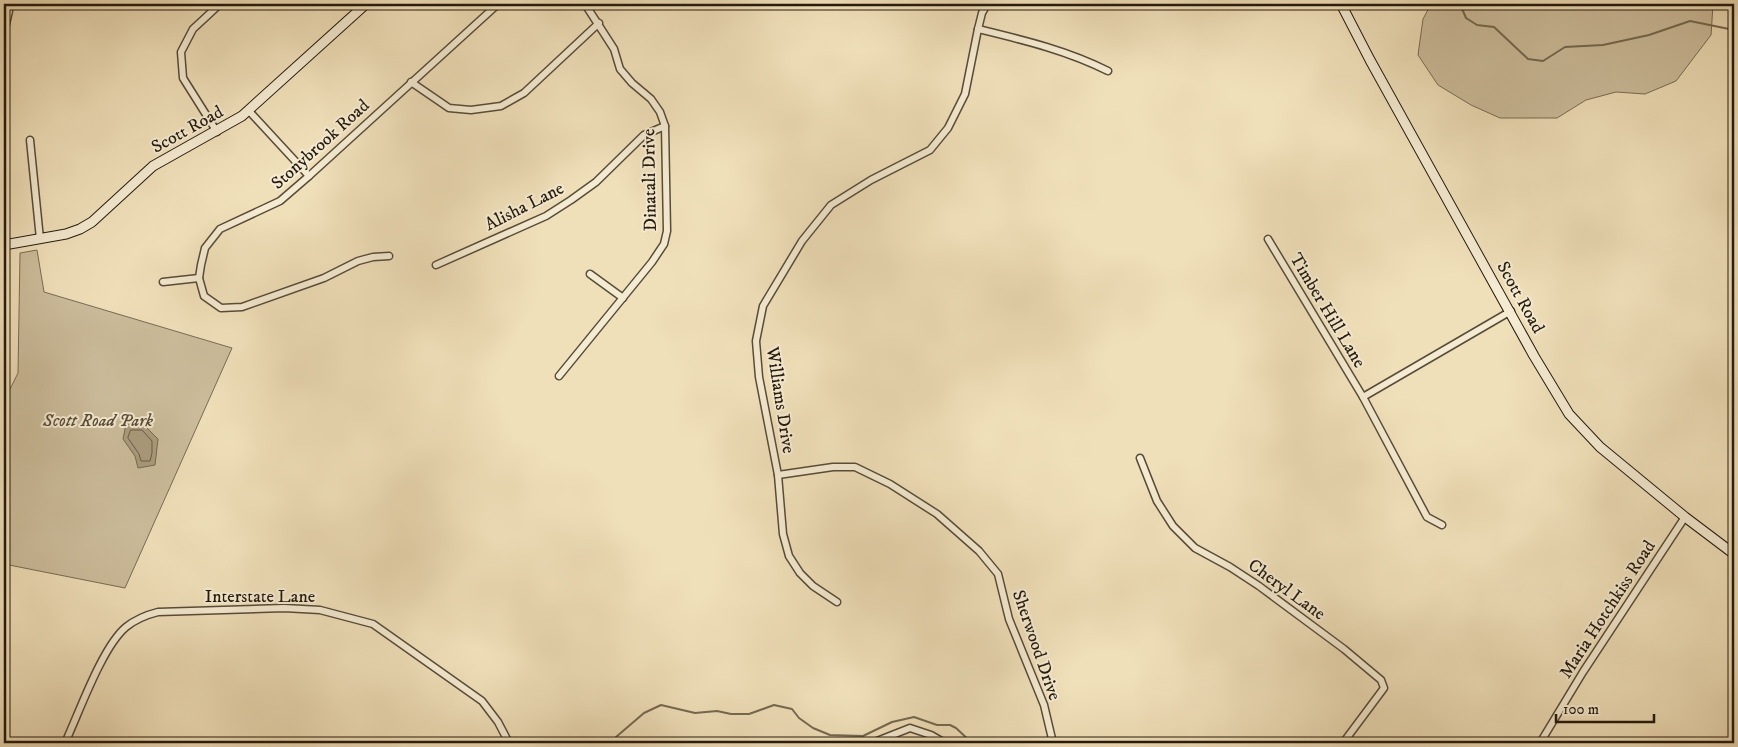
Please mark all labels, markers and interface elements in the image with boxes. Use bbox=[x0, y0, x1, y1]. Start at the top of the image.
street label: Stonybrook Road bbox=[267, 95, 374, 195]
street label: Scott Road bbox=[148, 101, 227, 159]
street label: Dinatali Drive bbox=[638, 129, 662, 231]
street label: Alisha Lane bbox=[481, 178, 568, 236]
street label: Timber Hill Lane bbox=[1284, 249, 1370, 372]
street label: Scott Road bbox=[1491, 258, 1549, 337]
street label: Williams Drive bbox=[761, 344, 799, 455]
park label: Scott Road Park bbox=[42, 410, 154, 432]
street label: Maria Hotchkiss Road bbox=[1555, 536, 1661, 683]
street label: Cheryl Lane bbox=[1243, 554, 1329, 625]
street label: Interstate Lane bbox=[205, 586, 315, 608]
street label: Sherwood Drive bbox=[1007, 587, 1065, 703]
scale bar bbox=[1556, 692, 1653, 724]
text: 100 m bbox=[1563, 700, 1599, 719]

